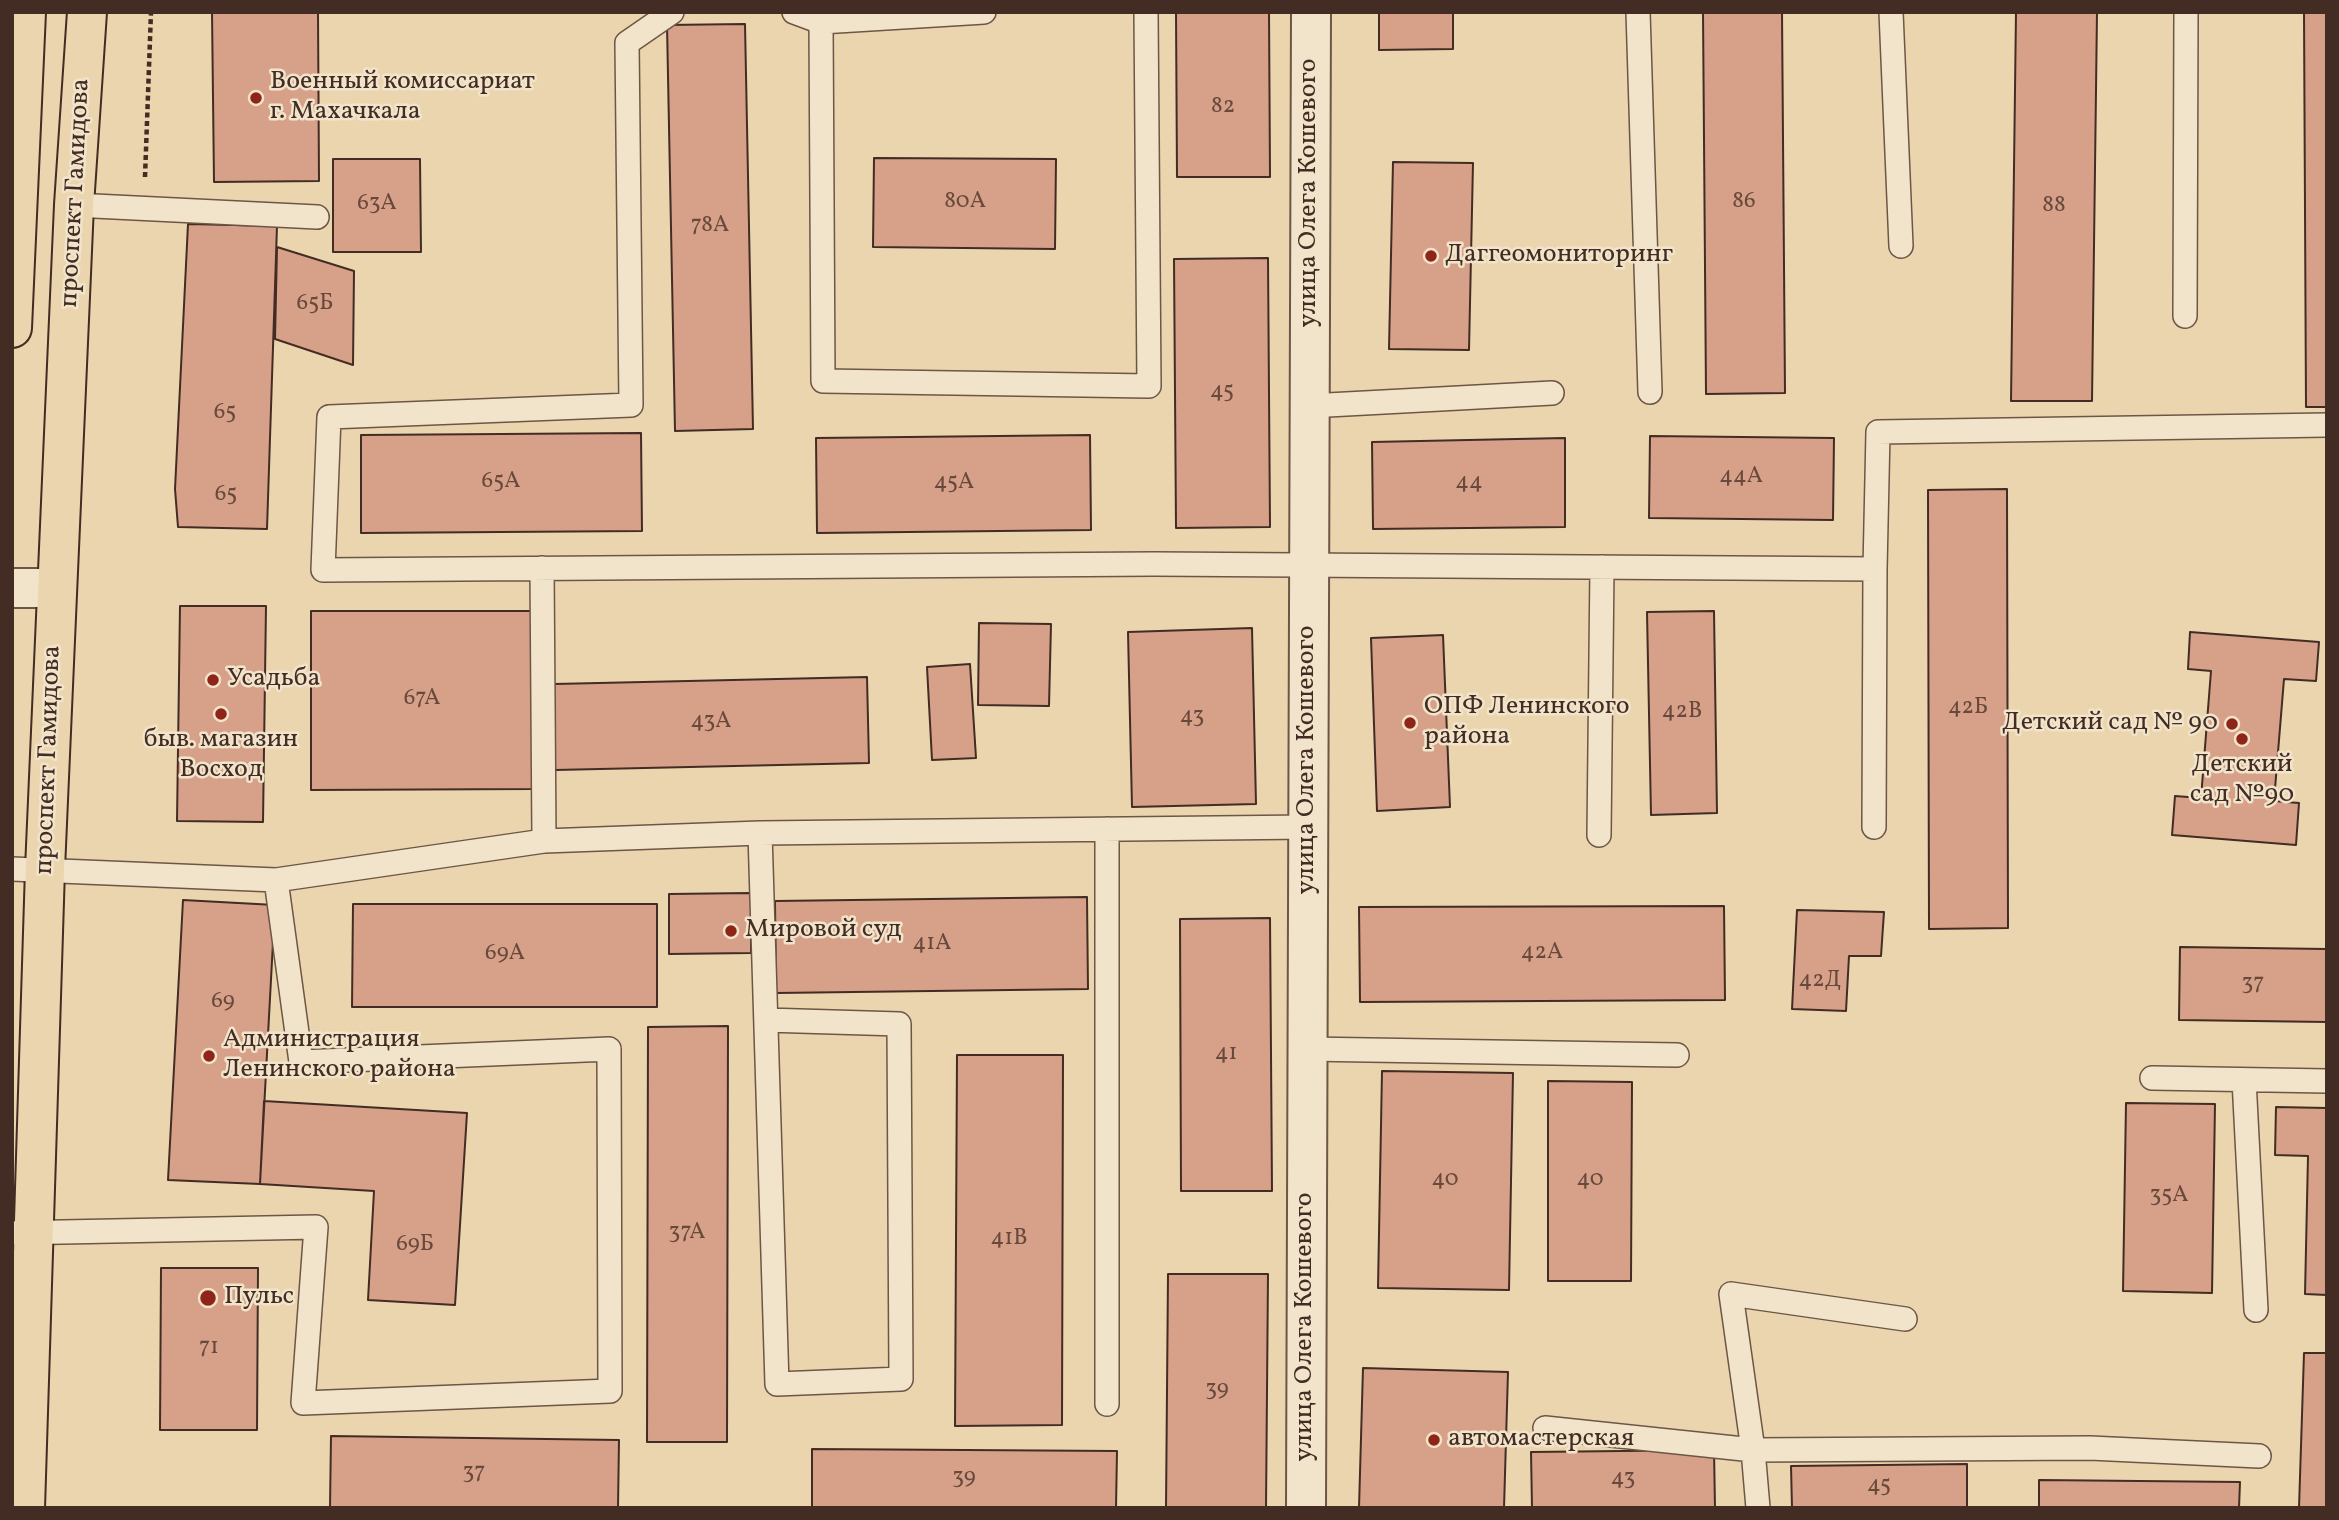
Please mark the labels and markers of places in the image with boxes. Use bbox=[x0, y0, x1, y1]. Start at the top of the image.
place label: Военный комиссариат г. Махачкала bbox=[270, 67, 535, 128]
marker: Военный комиссариат г. Махачкала bbox=[248, 90, 264, 106]
place label: Даггеомониторинг bbox=[1445, 240, 1673, 272]
marker: Даггеомониторинг bbox=[1423, 248, 1439, 264]
place label: Усадьба bbox=[227, 664, 321, 696]
marker: Усадьба bbox=[205, 672, 221, 688]
place label: ОПФ Ленинского района bbox=[1424, 692, 1630, 754]
marker: быв. магазин Восход bbox=[213, 706, 229, 722]
place label: Детский сад № 90 bbox=[2002, 708, 2218, 740]
marker: ОПФ Ленинского района bbox=[1402, 715, 1418, 731]
marker: Детский сад № 90 bbox=[2224, 716, 2240, 732]
place label: быв. магазин Восход bbox=[144, 725, 298, 786]
marker: Детский сад №90 bbox=[2234, 731, 2250, 747]
place label: Детский сад №90 bbox=[2190, 750, 2294, 812]
place label: Мировой суд bbox=[745, 915, 901, 947]
marker: Мировой суд bbox=[723, 923, 739, 939]
place label: Администрация Ленинского района bbox=[223, 1025, 456, 1086]
marker: Администрация Ленинского района bbox=[201, 1048, 217, 1064]
place label: Пульс bbox=[224, 1282, 294, 1314]
marker: Пульс bbox=[198, 1288, 218, 1308]
place label: автомастерская bbox=[1448, 1424, 1634, 1456]
marker: автомастерская bbox=[1426, 1432, 1442, 1448]

